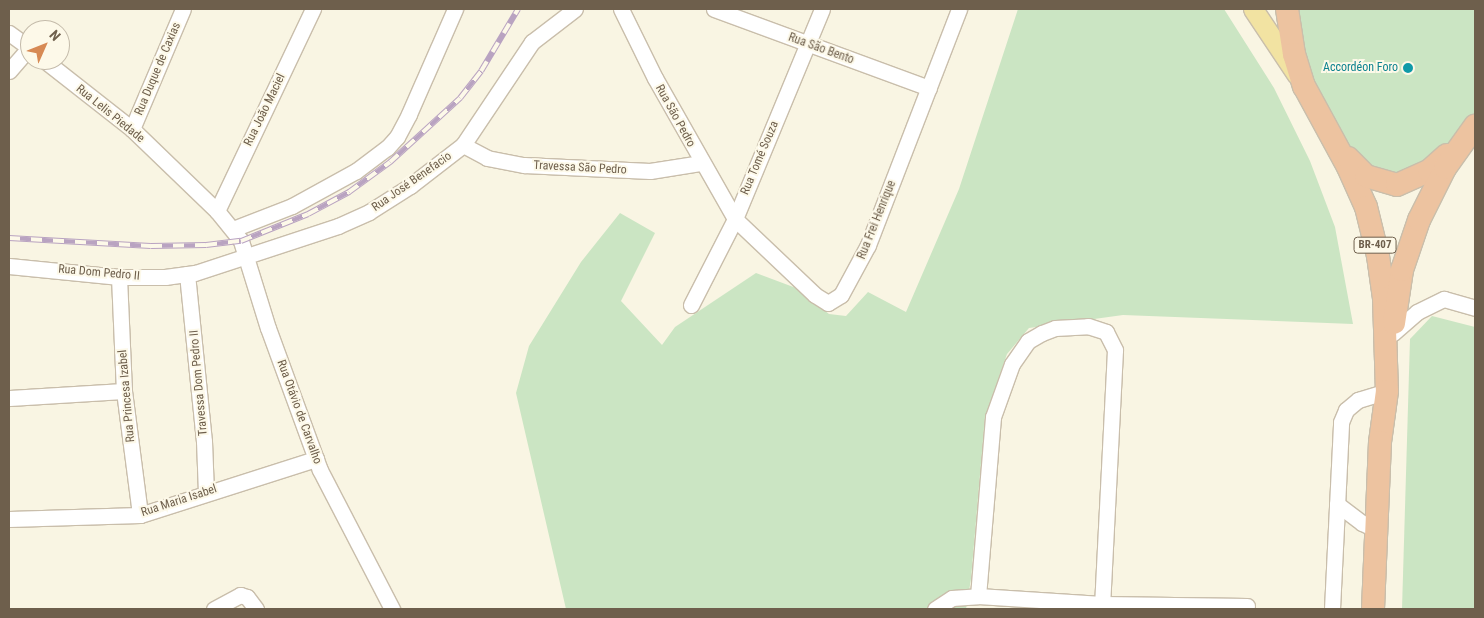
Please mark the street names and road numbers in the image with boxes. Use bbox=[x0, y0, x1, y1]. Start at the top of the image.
street label: Rua Duque de Caxias bbox=[132, 20, 184, 118]
street label: Rua São Bento bbox=[786, 30, 856, 68]
street label: Rua João Maciel bbox=[241, 72, 289, 148]
street label: Rua Lelis Piedade bbox=[73, 82, 147, 146]
street label: Rua São Pedro bbox=[652, 82, 698, 150]
street label: Rua Tomé Souza bbox=[738, 119, 782, 197]
street label: Rua José Benefacio bbox=[369, 149, 455, 215]
street label: Travessa São Pedro bbox=[533, 158, 627, 178]
street label: Rua Frei Henrique bbox=[855, 179, 899, 261]
road number: BR-407 bbox=[1352, 236, 1398, 254]
street label: Rua Dom Pedro II bbox=[58, 262, 140, 284]
street label: Travessa Dom Pedro II bbox=[187, 330, 211, 436]
street label: Rua Princesa Izabel bbox=[116, 349, 138, 443]
street label: Rua Otávio de Carvalho bbox=[273, 358, 325, 466]
street label: Rua Maria Isabel bbox=[139, 482, 219, 520]

